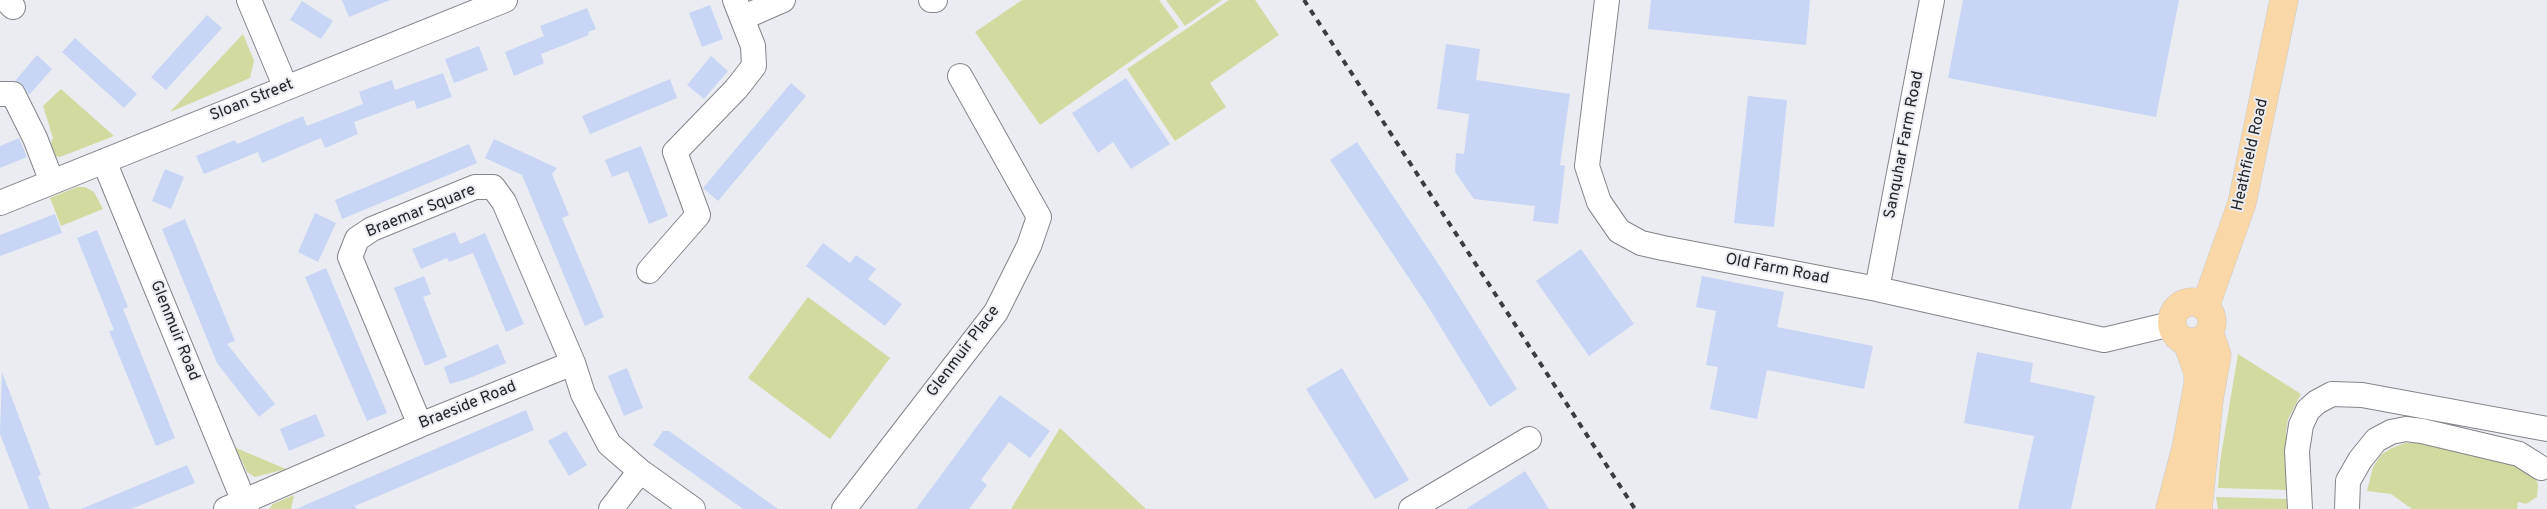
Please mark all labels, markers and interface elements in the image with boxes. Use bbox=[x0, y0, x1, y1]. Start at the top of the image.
street label: Sanquhar Farm Road bbox=[1881, 70, 1929, 220]
street label: Sloan Street bbox=[207, 76, 297, 126]
street label: Heathfield Road bbox=[2229, 97, 2273, 213]
street label: Braemar Square bbox=[363, 181, 479, 243]
street label: Old Farm Road bbox=[1723, 251, 1831, 289]
street label: Glenmuir Road bbox=[145, 278, 203, 384]
street label: Glenmuir Place bbox=[923, 303, 1005, 401]
street label: Braeside Road bbox=[416, 378, 520, 434]

